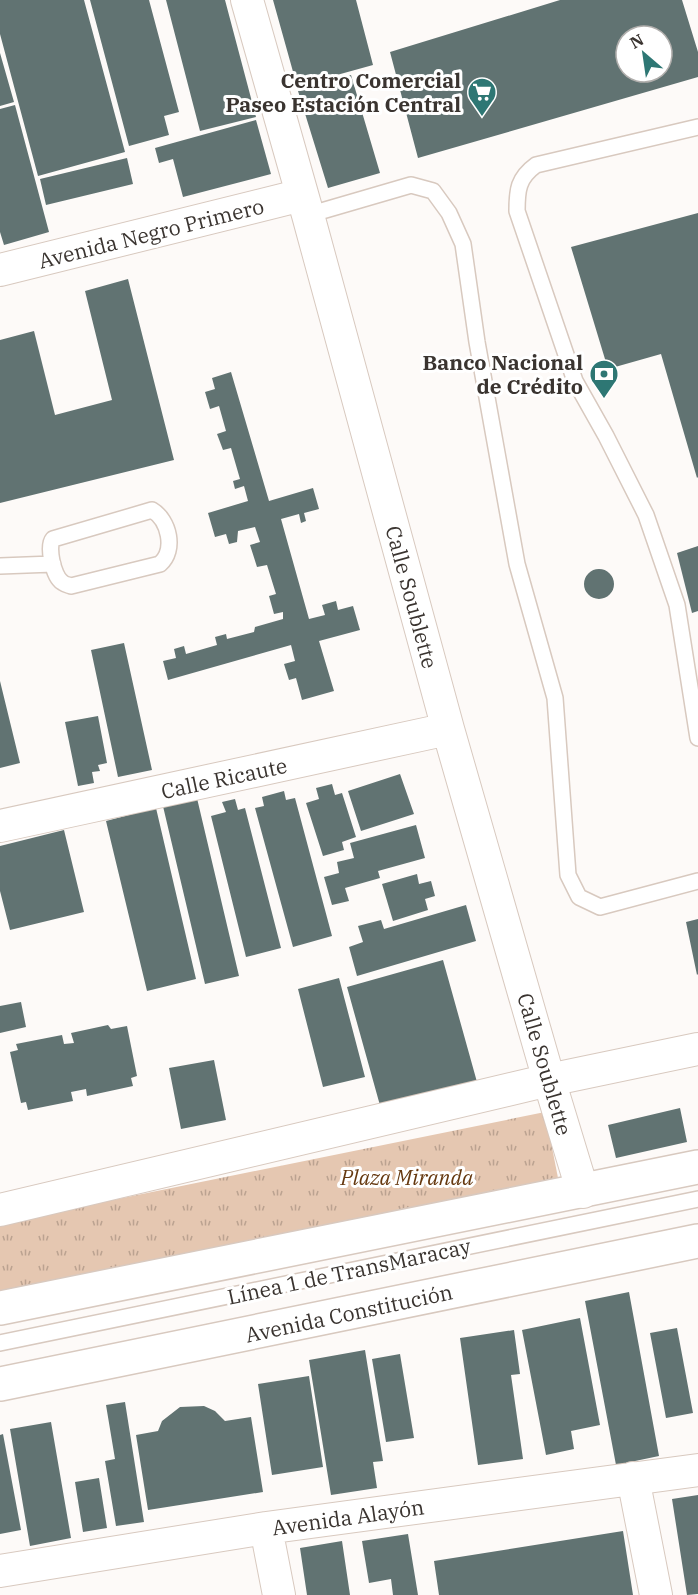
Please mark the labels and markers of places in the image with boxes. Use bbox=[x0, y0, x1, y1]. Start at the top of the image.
place label: Centro Comercial Paseo Estación Central bbox=[225, 66, 461, 118]
supermarket icon: Centro Comercial Paseo Estación Central bbox=[466, 76, 498, 118]
place label: Banco Nacional de Crédito bbox=[422, 348, 583, 400]
bank icon: Banco Nacional de Crédito bbox=[588, 358, 620, 400]

